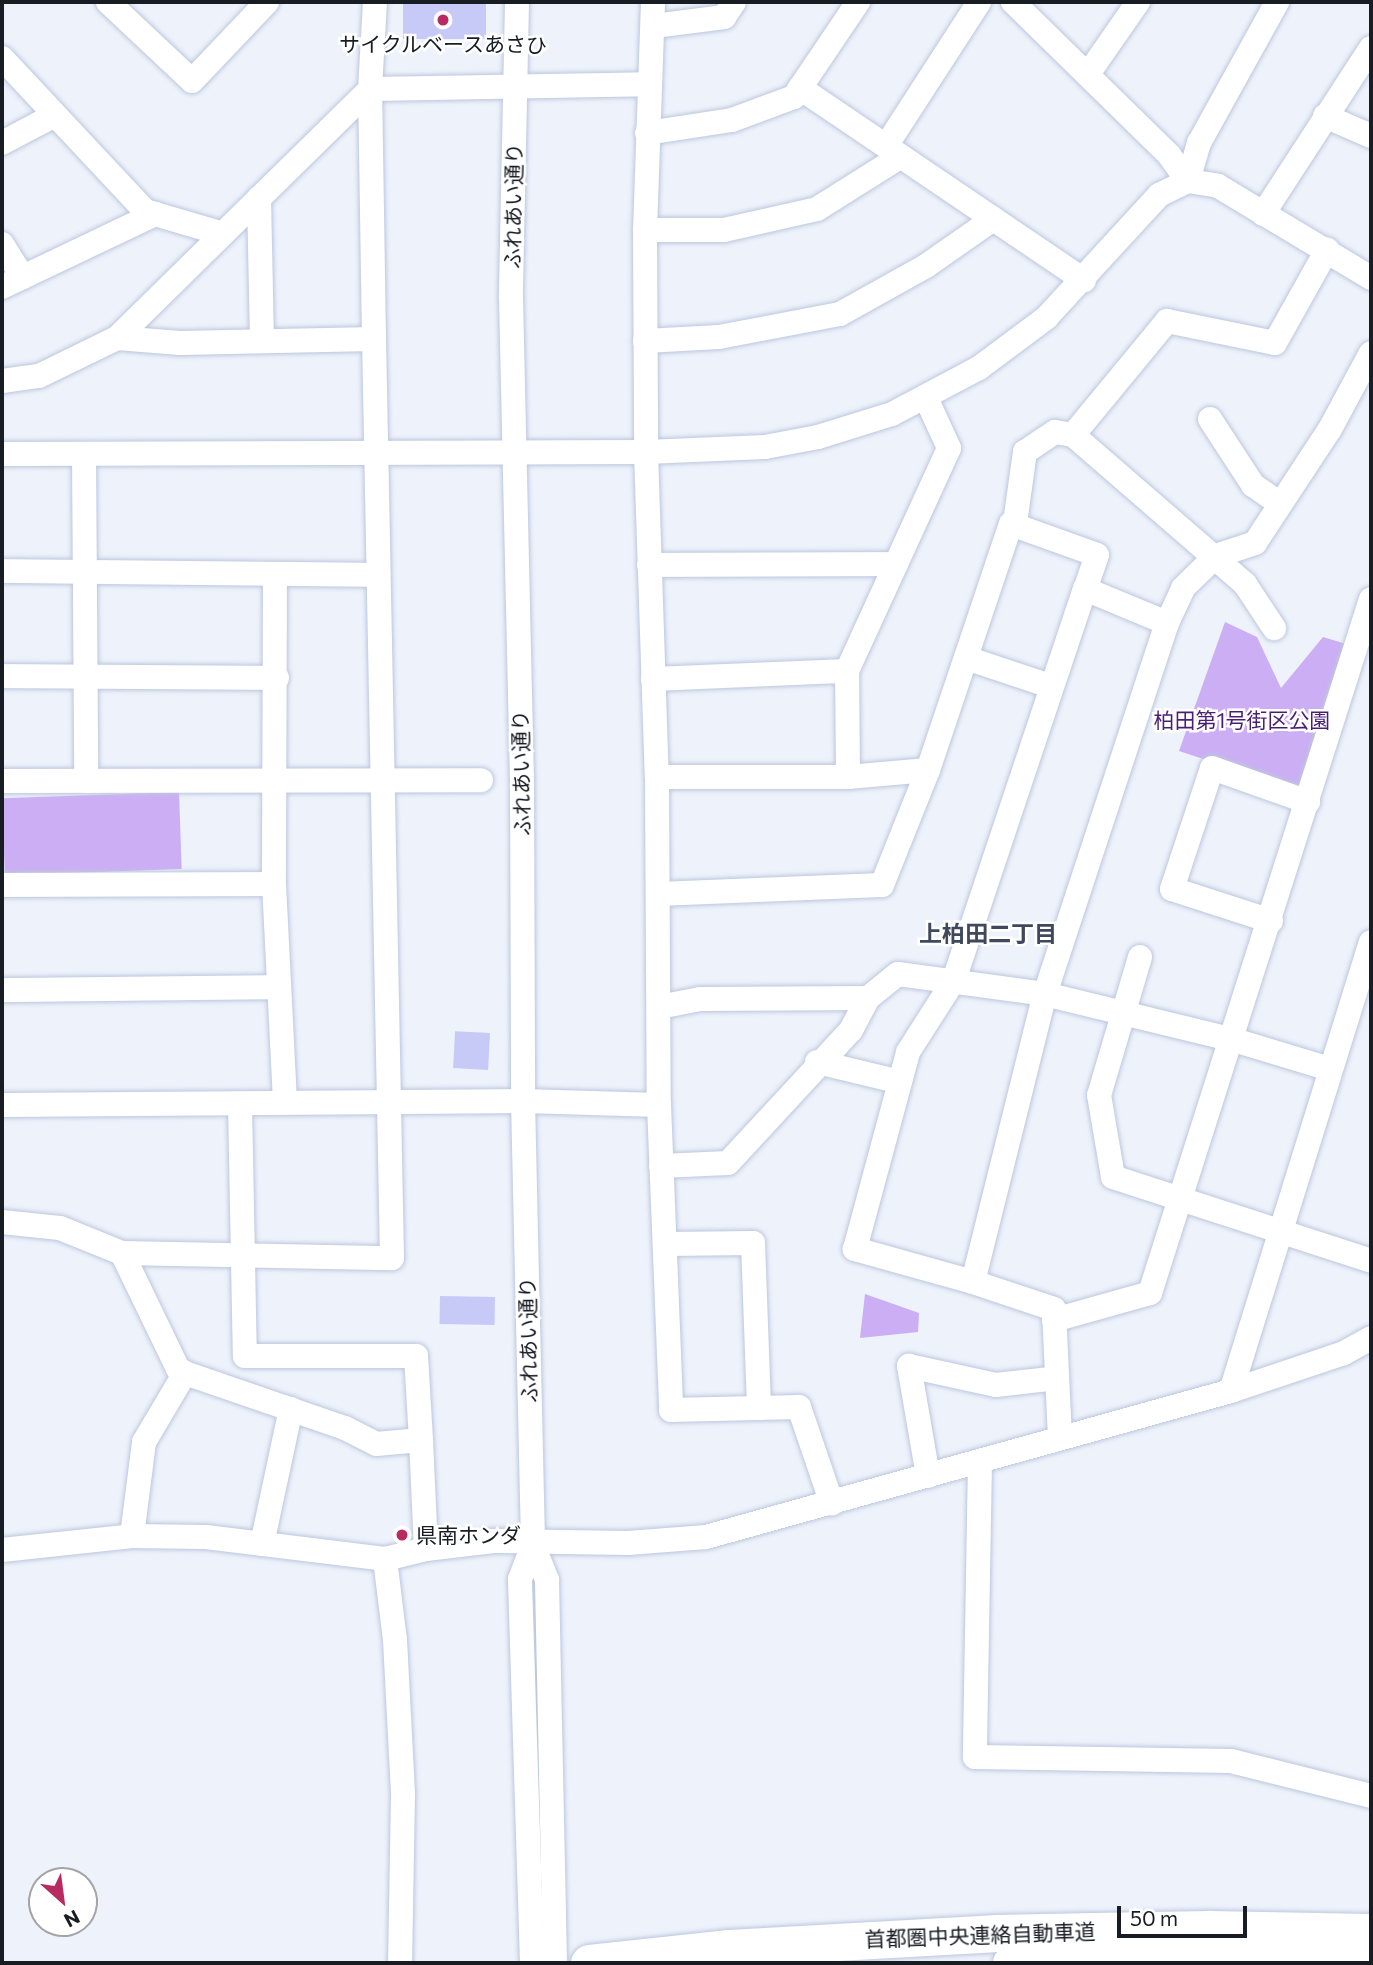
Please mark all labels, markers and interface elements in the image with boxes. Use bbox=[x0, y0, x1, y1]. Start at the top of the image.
marker: サイクルベースあさひ bbox=[435, 12, 451, 28]
place label: サイクルベースあさひ bbox=[338, 31, 548, 57]
street label: ふれあい通り bbox=[499, 143, 527, 269]
park label: 柏田第1号街区公園 bbox=[1154, 707, 1330, 733]
street label: ふれあい通り bbox=[507, 710, 535, 836]
district label: 上柏田二丁目 bbox=[919, 919, 1057, 947]
street label: ふれあい通り bbox=[514, 1277, 542, 1403]
place label: 県南ホンダ bbox=[416, 1522, 521, 1548]
marker: 県南ホンダ bbox=[394, 1527, 410, 1543]
north arrow bbox=[28, 1867, 98, 1937]
scale bar bbox=[1121, 1892, 1250, 1936]
text: 50 m bbox=[1130, 1905, 1178, 1930]
text: N bbox=[60, 1906, 84, 1933]
street label: 首都圏中央連絡自動車道 bbox=[864, 1918, 1096, 1952]

